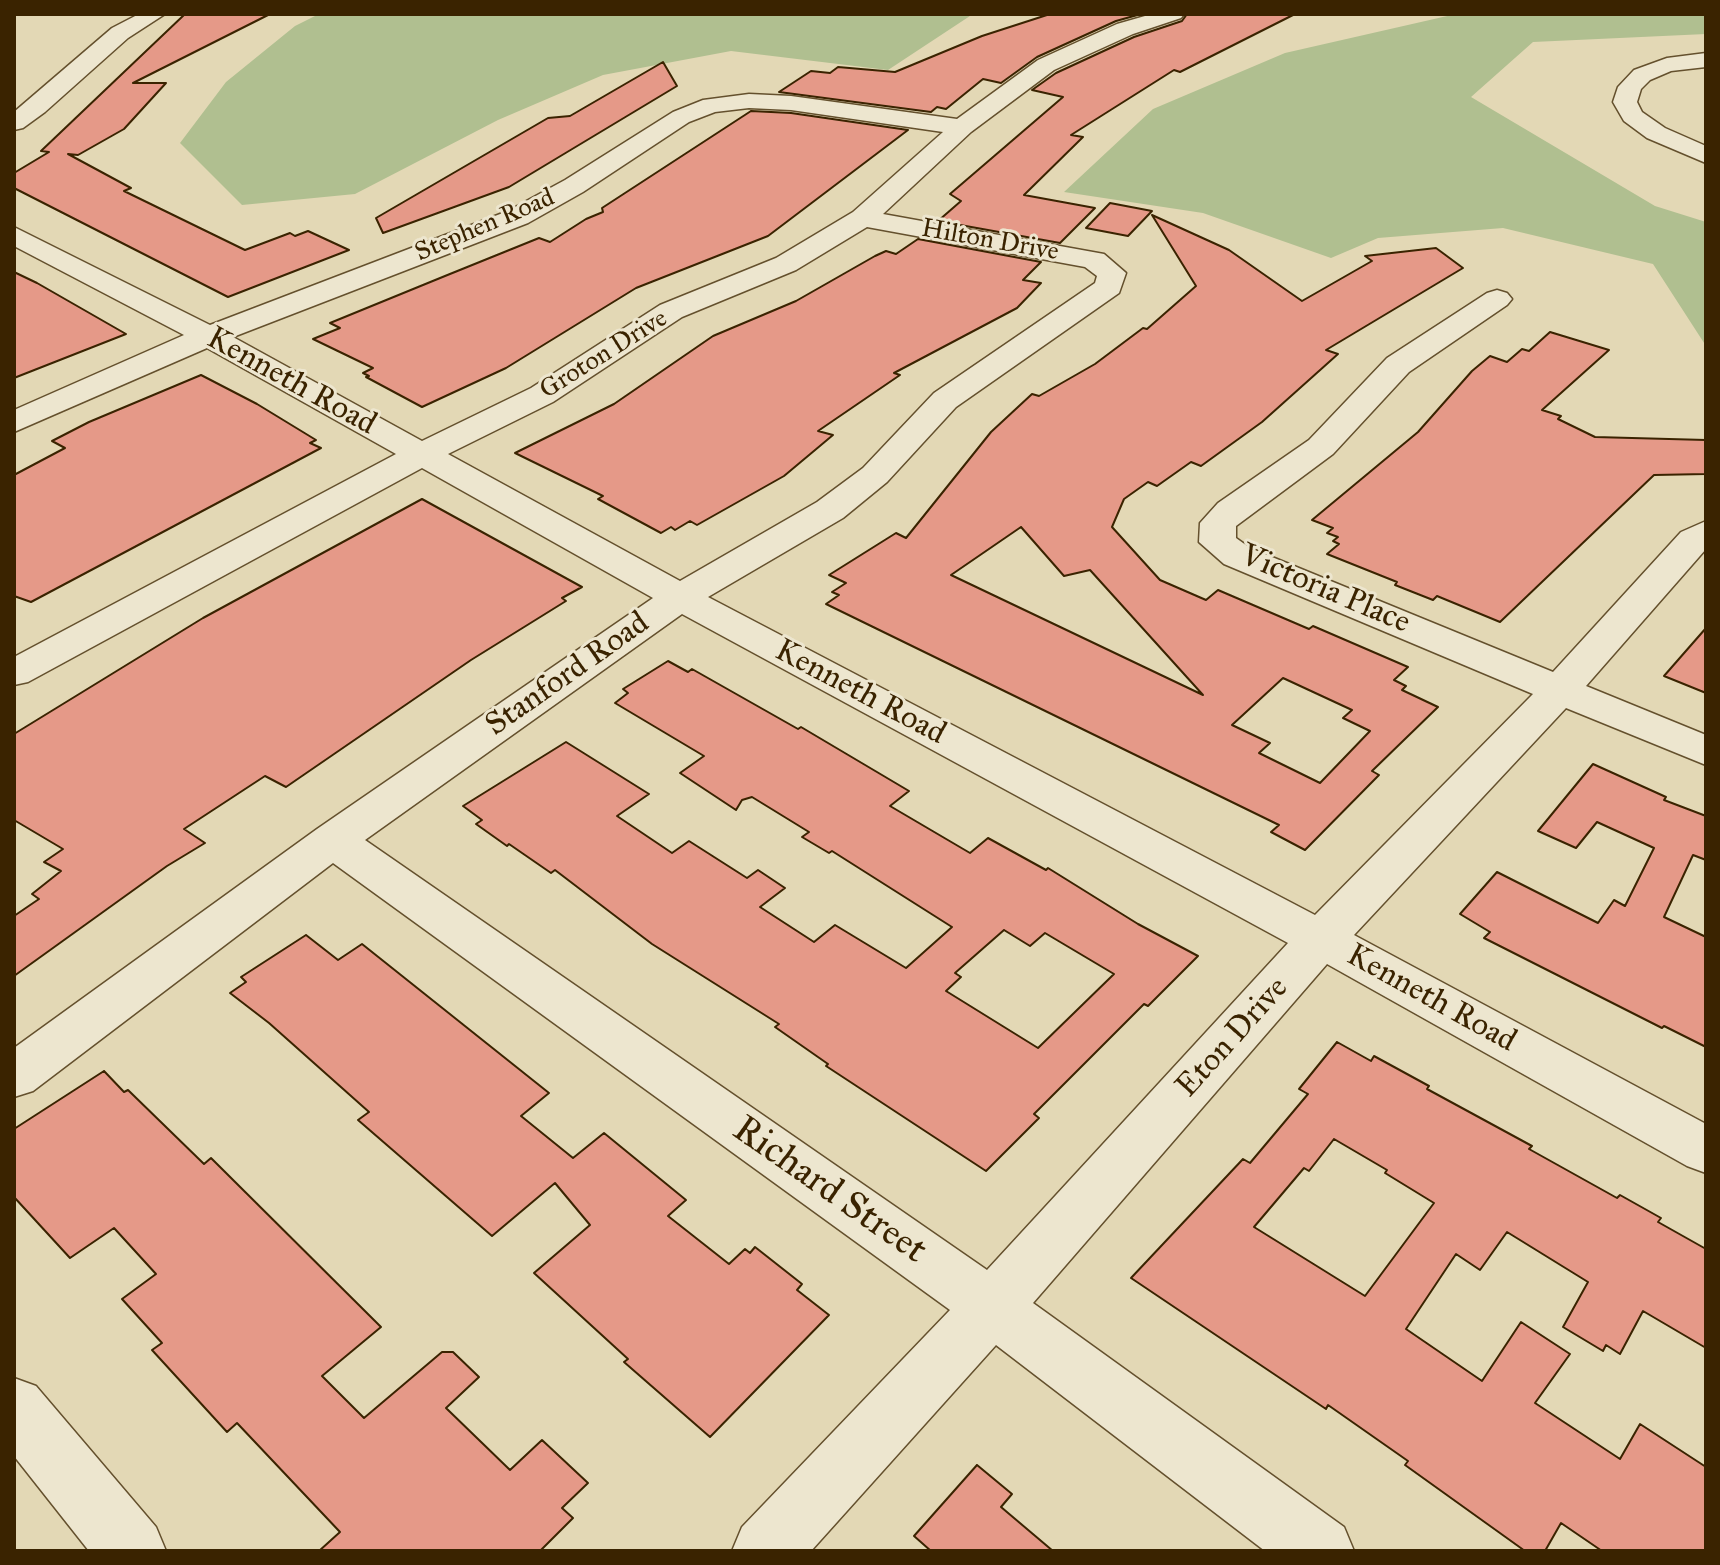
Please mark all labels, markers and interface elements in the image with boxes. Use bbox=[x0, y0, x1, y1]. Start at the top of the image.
street label: Stephen Road bbox=[411, 183, 559, 269]
street label: Hilton Drive bbox=[919, 214, 1061, 268]
street label: Groton Drive bbox=[535, 304, 673, 406]
street label: Kenneth Road bbox=[200, 320, 382, 444]
street label: Victoria Place bbox=[1234, 537, 1416, 643]
street label: Stanford Road bbox=[479, 605, 657, 745]
street label: Kenneth Road bbox=[768, 632, 952, 754]
street label: Kenneth Road bbox=[1340, 937, 1522, 1061]
street label: Eton Drive bbox=[1169, 970, 1297, 1106]
street label: Richard Street bbox=[723, 1108, 935, 1274]

